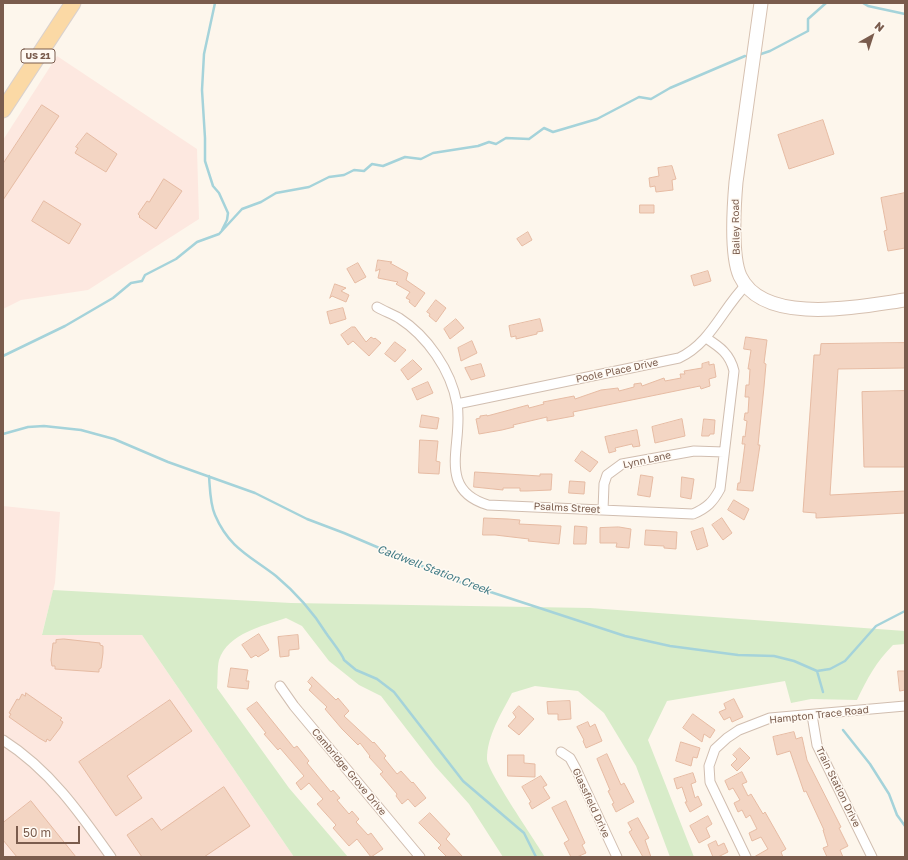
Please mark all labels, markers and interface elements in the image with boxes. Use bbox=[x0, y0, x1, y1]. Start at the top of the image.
north arrow bbox=[852, 16, 892, 56]
text: N bbox=[873, 19, 887, 34]
road number: US 21 bbox=[21, 49, 55, 63]
street label: Bailey Road bbox=[730, 199, 742, 255]
street label: Poole Place Drive bbox=[575, 356, 659, 386]
street label: Lynn Lane bbox=[622, 449, 672, 471]
street label: Psalms Street bbox=[533, 500, 601, 516]
water label: Caldwell Station Creek bbox=[375, 542, 493, 598]
street label: Hampton Trace Road bbox=[769, 704, 869, 726]
street label: Cambridge Grove Drive bbox=[309, 726, 389, 818]
street label: Train Station Drive bbox=[813, 745, 863, 829]
street label: Glassfield Drive bbox=[570, 766, 612, 840]
scale bar bbox=[18, 818, 82, 844]
text: 50 m bbox=[23, 825, 51, 840]

